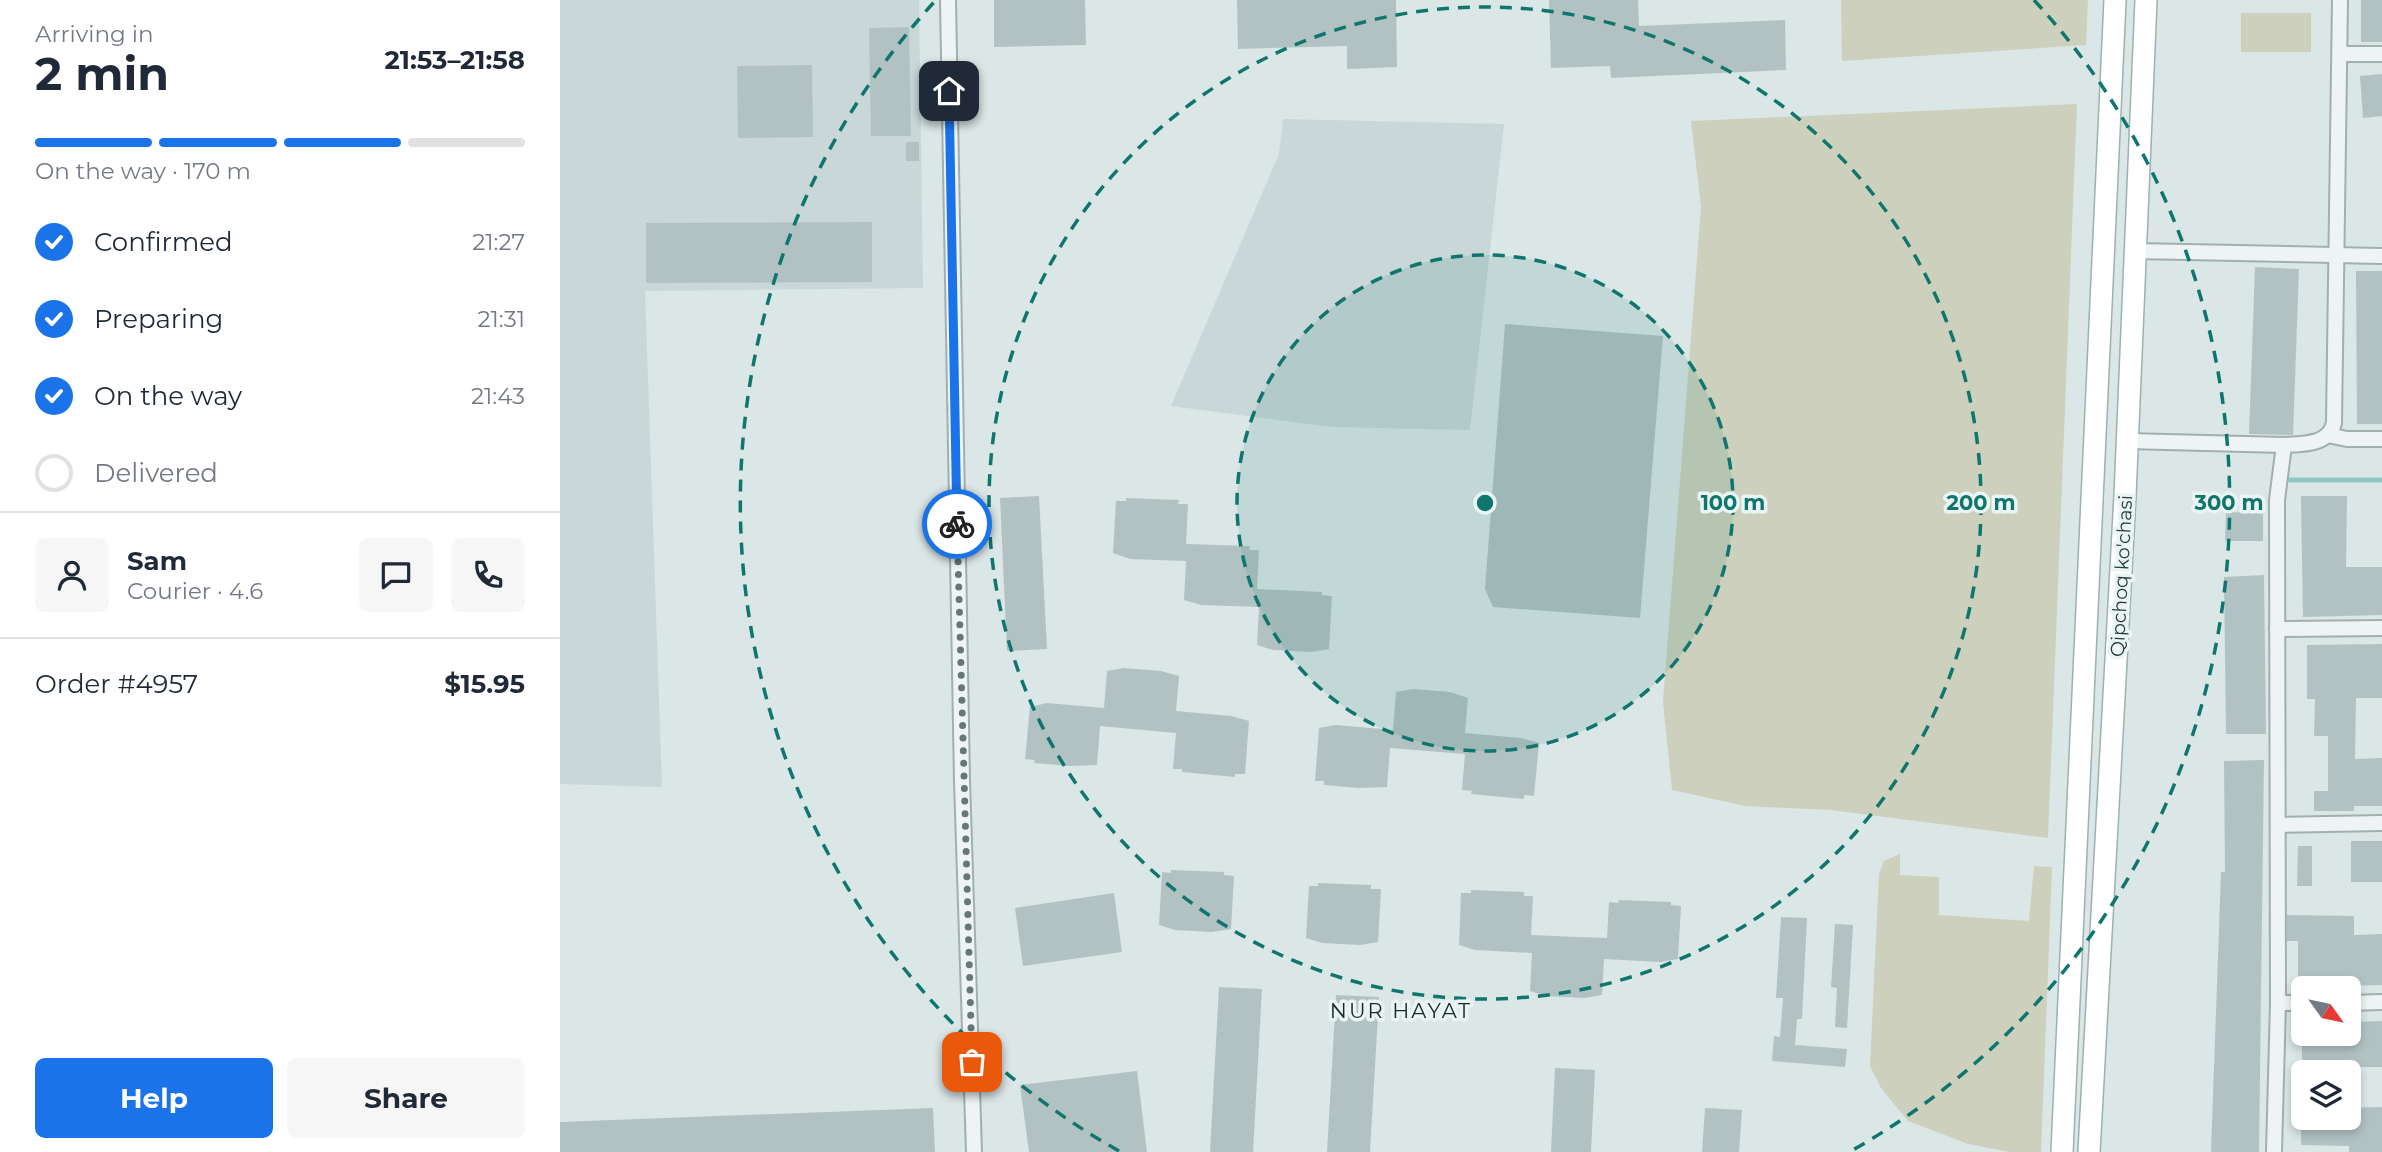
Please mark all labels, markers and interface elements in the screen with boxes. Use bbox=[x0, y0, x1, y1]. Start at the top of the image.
text: Arriving in bbox=[35, 20, 154, 48]
text: 21:53–21:58 bbox=[384, 44, 525, 76]
text: 2 min bbox=[35, 45, 169, 102]
pin bbox=[919, 61, 979, 121]
icon: home bbox=[930, 72, 968, 110]
text: On the way · 170 m bbox=[35, 157, 251, 185]
icon: check bbox=[35, 223, 73, 261]
text: Confirmed bbox=[94, 226, 233, 258]
text: 21:27 bbox=[472, 228, 525, 256]
icon: check bbox=[35, 300, 73, 338]
text: Preparing bbox=[94, 303, 223, 335]
text: 21:31 bbox=[477, 305, 525, 333]
icon: check bbox=[35, 377, 73, 415]
text: On the way bbox=[94, 380, 242, 412]
text: 21:43 bbox=[471, 382, 525, 410]
text: Delivered bbox=[94, 457, 218, 489]
courier bbox=[922, 489, 992, 559]
text: 100 m bbox=[1701, 490, 1765, 515]
text: 200 m bbox=[1947, 490, 2015, 515]
text: 300 m bbox=[2194, 490, 2263, 515]
centre of rings bbox=[1473, 491, 1497, 515]
street label: Qipchoq ko'chasi bbox=[2106, 494, 2137, 658]
icon: bike bbox=[938, 505, 976, 543]
button: person bbox=[35, 538, 109, 612]
button: chat bbox=[359, 538, 433, 612]
button: phone bbox=[451, 538, 525, 612]
text: Sam bbox=[127, 545, 187, 577]
text: Courier · 4.6 bbox=[127, 577, 263, 605]
text: Order #4957 bbox=[35, 668, 198, 700]
text: $15.95 bbox=[444, 668, 525, 700]
north arrow bbox=[2291, 976, 2361, 1046]
map controls bbox=[2291, 976, 2361, 1130]
district label: NUR HAYAT bbox=[1330, 998, 1472, 1023]
pin bbox=[942, 1032, 1002, 1092]
icon: bag bbox=[953, 1043, 991, 1081]
button: Help bbox=[35, 1058, 273, 1138]
button: Share bbox=[287, 1058, 525, 1138]
button: layers bbox=[2291, 1060, 2361, 1130]

